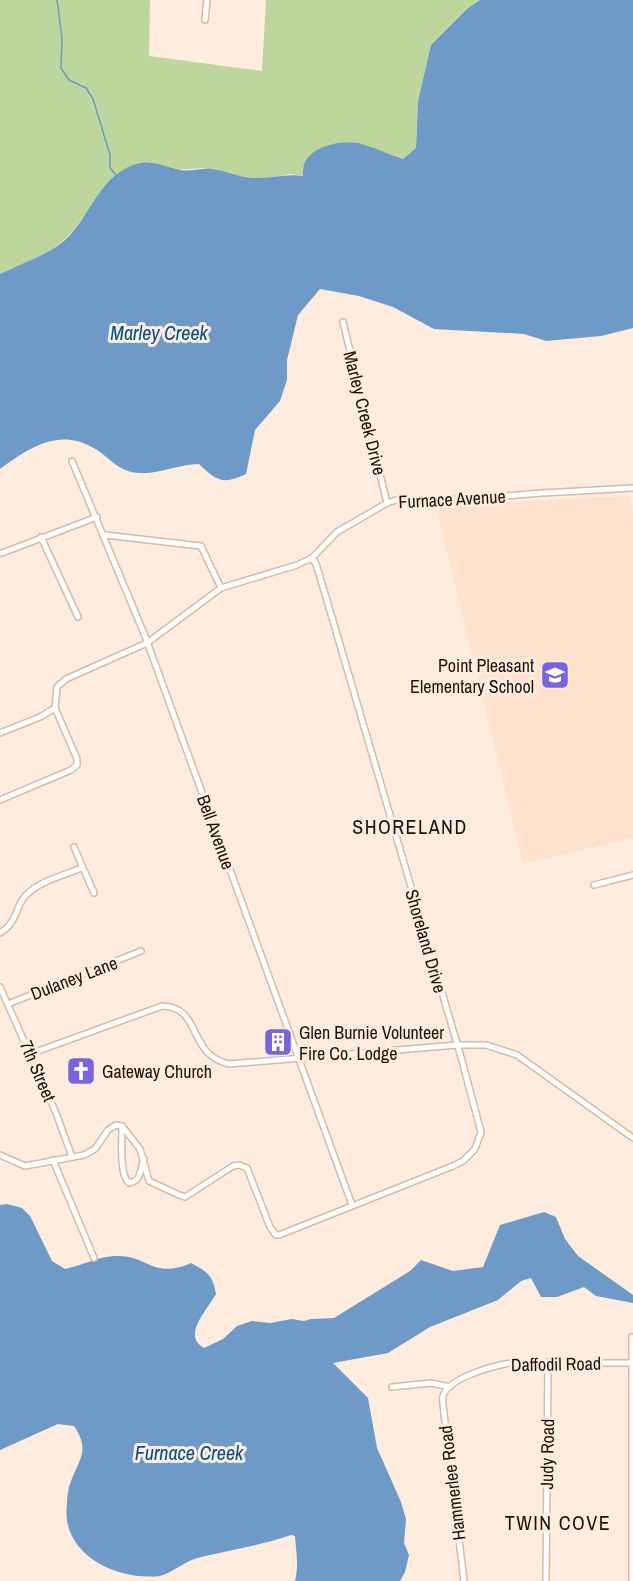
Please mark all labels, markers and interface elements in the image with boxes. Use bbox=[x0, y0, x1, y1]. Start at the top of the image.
water label: Marley Creek bbox=[110, 319, 209, 346]
street label: Marley Creek Drive bbox=[337, 348, 393, 478]
street label: Furnace Avenue bbox=[398, 484, 506, 514]
place label: Point Pleasant Elementary School bbox=[410, 653, 534, 699]
school or university icon: Point Pleasant Elementary School bbox=[539, 659, 571, 691]
street label: Bell Avenue bbox=[191, 791, 241, 873]
district label: SHORELAND bbox=[352, 813, 468, 840]
street label: Shoreland Drive bbox=[399, 886, 453, 996]
street label: Dulaney Lane bbox=[27, 950, 121, 1006]
place label: Glen Burnie Volunteer Fire Co. Lodge bbox=[299, 1020, 444, 1066]
building icon: Glen Burnie Volunteer Fire Co. Lodge bbox=[262, 1026, 294, 1058]
street label: 7th Street bbox=[14, 1037, 62, 1105]
church icon: Gateway Church bbox=[65, 1055, 97, 1087]
place label: Gateway Church bbox=[102, 1059, 212, 1084]
street label: Daffodil Road bbox=[511, 1351, 601, 1377]
street label: Judy Road bbox=[534, 1419, 560, 1489]
street label: Hammerlee Road bbox=[433, 1424, 471, 1542]
water label: Furnace Creek bbox=[135, 1439, 244, 1466]
district label: TWIN COVE bbox=[505, 1509, 611, 1536]

